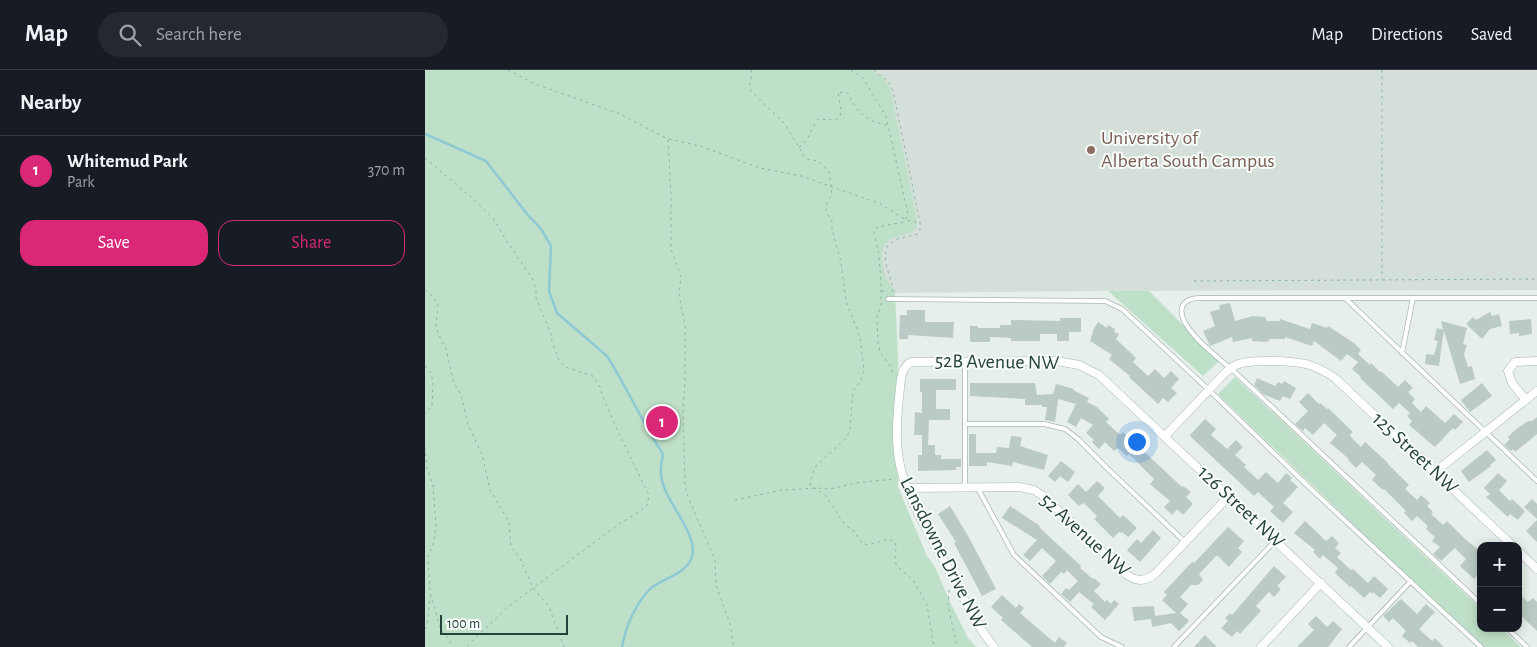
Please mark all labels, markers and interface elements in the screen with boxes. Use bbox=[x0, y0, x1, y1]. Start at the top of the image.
search box bbox=[98, 12, 448, 57]
icon: search bbox=[116, 21, 144, 49]
text: Map bbox=[25, 22, 68, 46]
text: Search here bbox=[156, 25, 242, 44]
text: Map bbox=[1312, 26, 1343, 44]
text: Directions bbox=[1371, 26, 1443, 44]
text: Saved bbox=[1471, 26, 1512, 44]
text: Nearby bbox=[20, 92, 81, 113]
place label: University of Alberta South Campus bbox=[1101, 128, 1275, 171]
marker: University of Alberta South Campus bbox=[1085, 144, 1097, 156]
text: Whitemud Park bbox=[67, 152, 188, 171]
text: 1 bbox=[33, 162, 39, 178]
text: 370 m bbox=[368, 162, 405, 178]
text: Park bbox=[67, 174, 95, 190]
button: Save bbox=[20, 220, 208, 266]
button: Share bbox=[218, 220, 405, 266]
street label: 52B Avenue NW bbox=[935, 351, 1059, 373]
pin: 1 bbox=[646, 403, 678, 441]
street label: 125 Street NW bbox=[1368, 408, 1462, 498]
your location bbox=[1124, 429, 1150, 455]
street label: 126 Street NW bbox=[1194, 462, 1288, 552]
street label: Lansdowne Drive NW bbox=[896, 474, 990, 632]
street label: 52 Avenue NW bbox=[1036, 490, 1134, 581]
map controls bbox=[1477, 542, 1522, 632]
button: + bbox=[1477, 542, 1522, 587]
button: − bbox=[1477, 587, 1522, 632]
scale bar bbox=[440, 612, 567, 635]
text: 100 m bbox=[447, 617, 480, 631]

